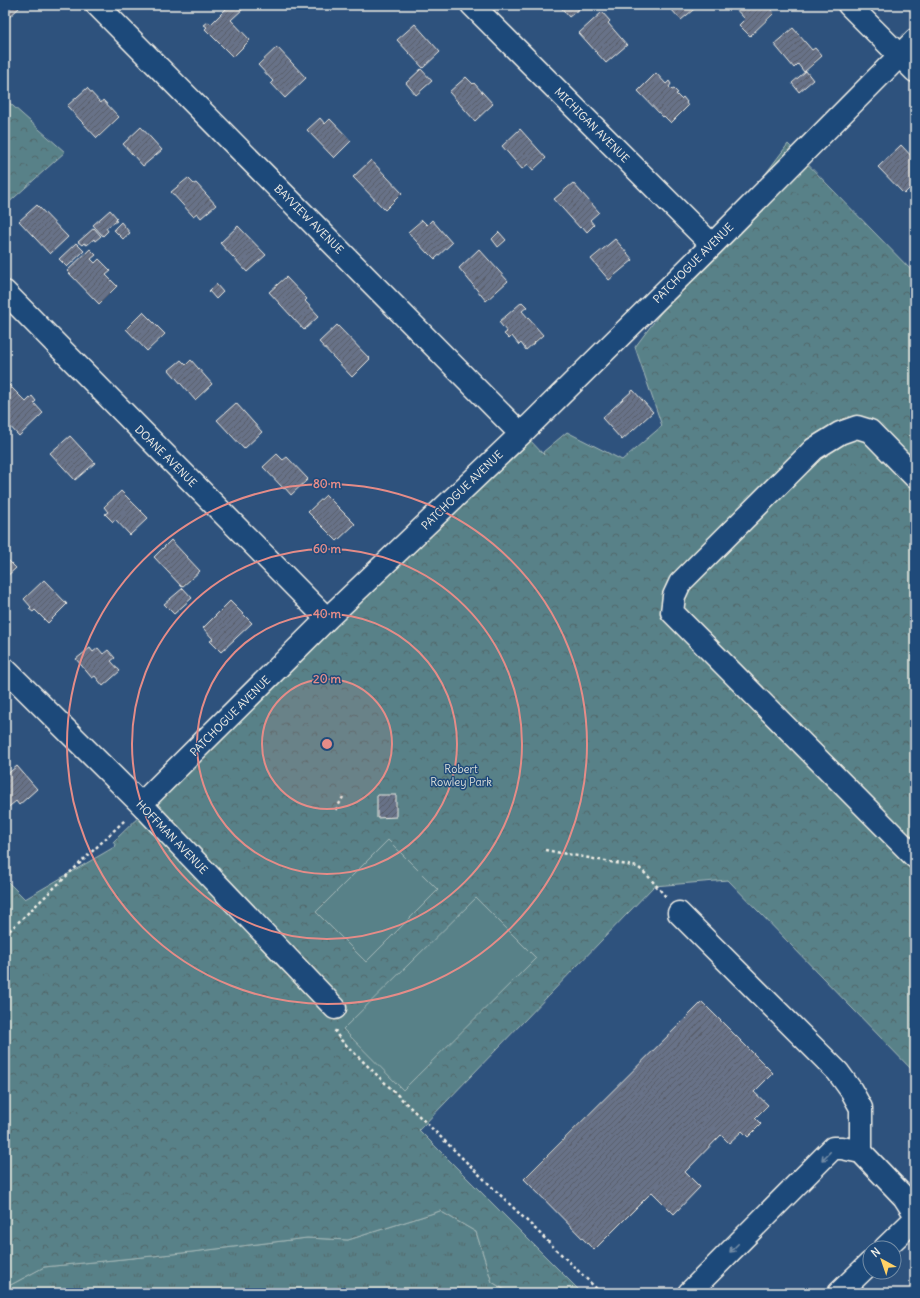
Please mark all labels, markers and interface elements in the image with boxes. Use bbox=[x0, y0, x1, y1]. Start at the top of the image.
street label: MICHIGAN AVENUE bbox=[552, 85, 632, 165]
street label: BAYVIEW AVENUE bbox=[271, 181, 347, 257]
street label: PATCHOGUE AVENUE bbox=[650, 220, 736, 306]
street label: DOANE AVENUE bbox=[132, 422, 200, 490]
street label: PATCHOGUE AVENUE bbox=[418, 447, 506, 533]
text: 80 m bbox=[313, 476, 342, 491]
text: 60 m bbox=[313, 541, 342, 556]
text: 40 m bbox=[313, 606, 342, 621]
text: 20 m bbox=[313, 671, 341, 686]
street label: PATCHOGUE AVENUE bbox=[187, 673, 273, 759]
centre of rings bbox=[320, 737, 334, 751]
park label: Robert Rowley Park bbox=[430, 762, 492, 789]
street label: HOFFMAN AVENUE bbox=[133, 797, 211, 877]
one-way arrow bbox=[821, 1151, 831, 1161]
north arrow bbox=[862, 1240, 902, 1280]
one-way arrow bbox=[729, 1243, 739, 1253]
text: N bbox=[868, 1245, 883, 1260]

